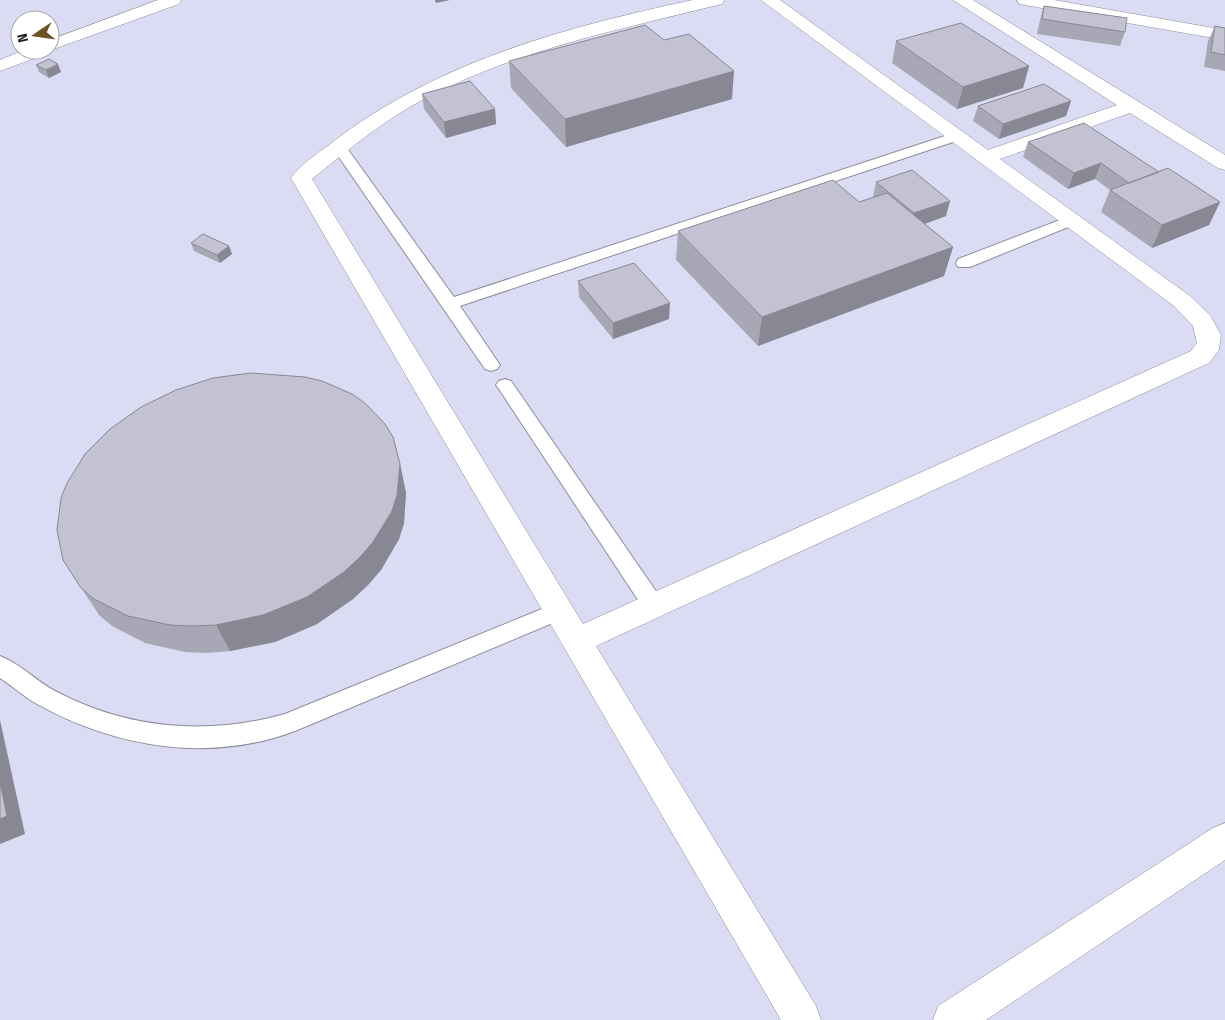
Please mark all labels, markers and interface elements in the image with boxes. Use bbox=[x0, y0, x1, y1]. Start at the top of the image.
north arrow bbox=[10, 10, 60, 60]
text: N bbox=[14, 32, 32, 44]

